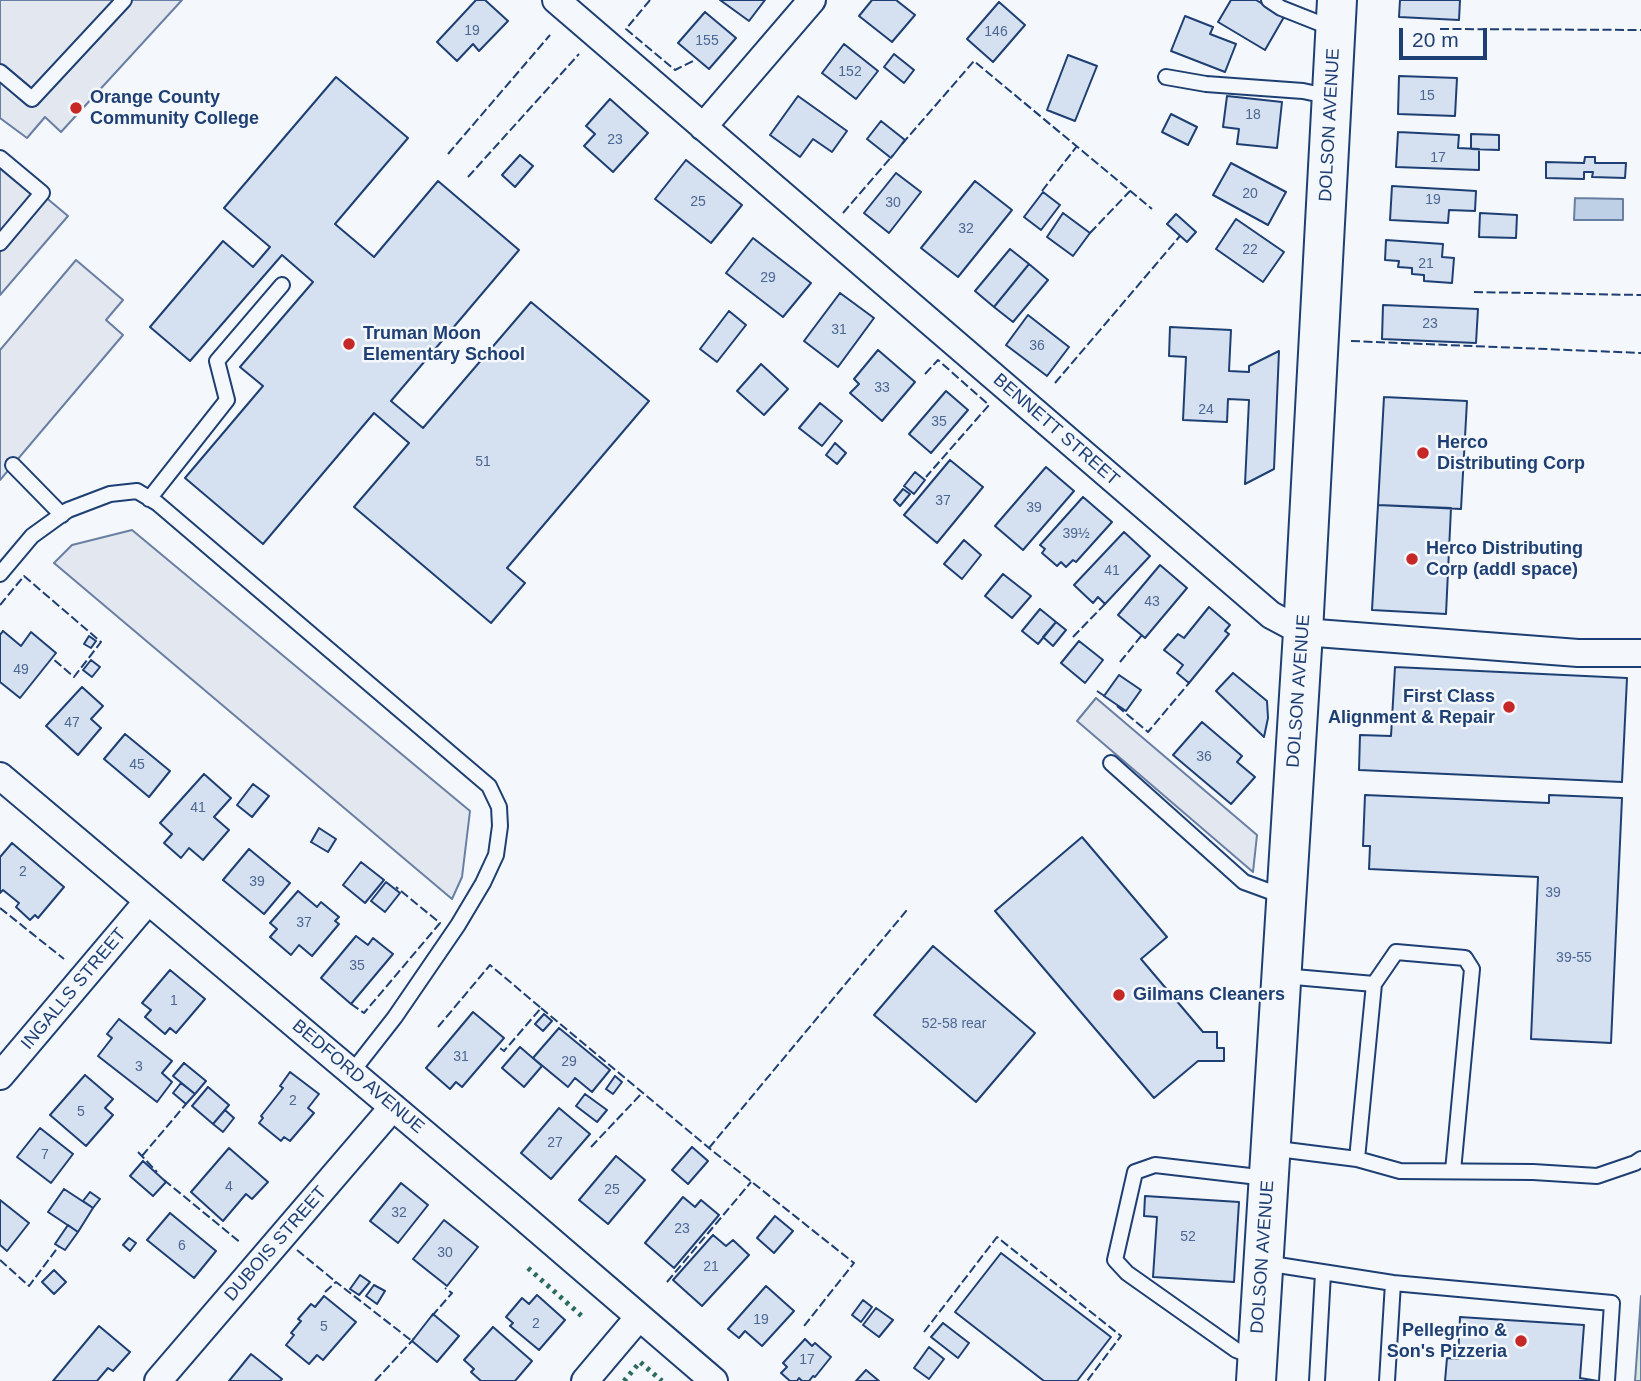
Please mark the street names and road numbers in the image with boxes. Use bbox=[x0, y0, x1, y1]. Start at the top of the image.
street label: DOLSON AVENUE bbox=[1315, 48, 1345, 202]
street label: BENNETT STREET bbox=[989, 369, 1123, 491]
street label: DOLSON AVENUE bbox=[1283, 614, 1315, 768]
street label: INGALLS STREET bbox=[17, 924, 131, 1054]
street label: BEDFORD AVENUE bbox=[288, 1015, 428, 1139]
street label: DOLSON AVENUE bbox=[1247, 1180, 1279, 1334]
street label: DUBOIS STREET bbox=[220, 1182, 332, 1306]

